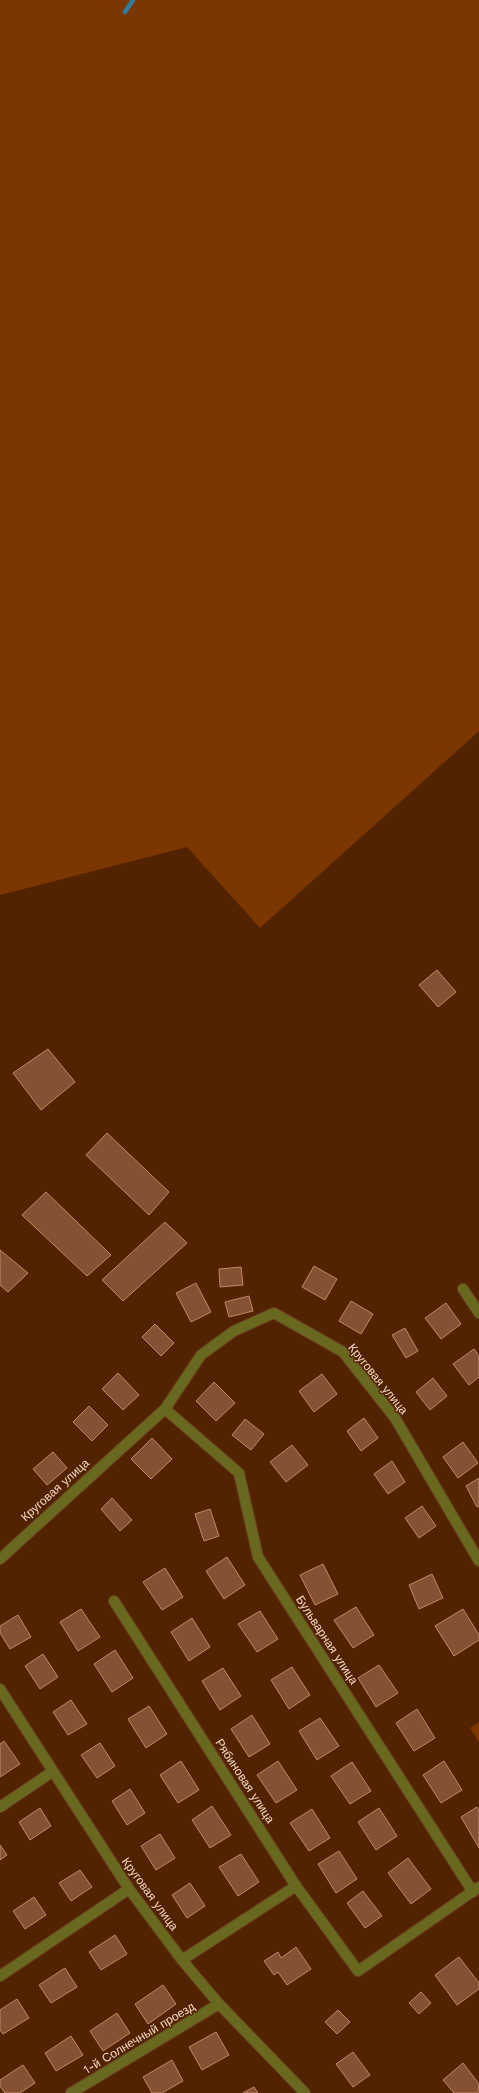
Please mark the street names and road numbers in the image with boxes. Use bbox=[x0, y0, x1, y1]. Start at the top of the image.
street label: Круговая улица bbox=[345, 1341, 411, 1417]
street label: Круговая улица bbox=[18, 1456, 92, 1524]
street label: Бульварная улица bbox=[293, 1593, 361, 1687]
street label: Рябиновая улица bbox=[213, 1736, 278, 1826]
street label: Круговая улица bbox=[119, 1855, 181, 1933]
street label: 1-й Солнечный проезд bbox=[81, 1999, 197, 2077]

